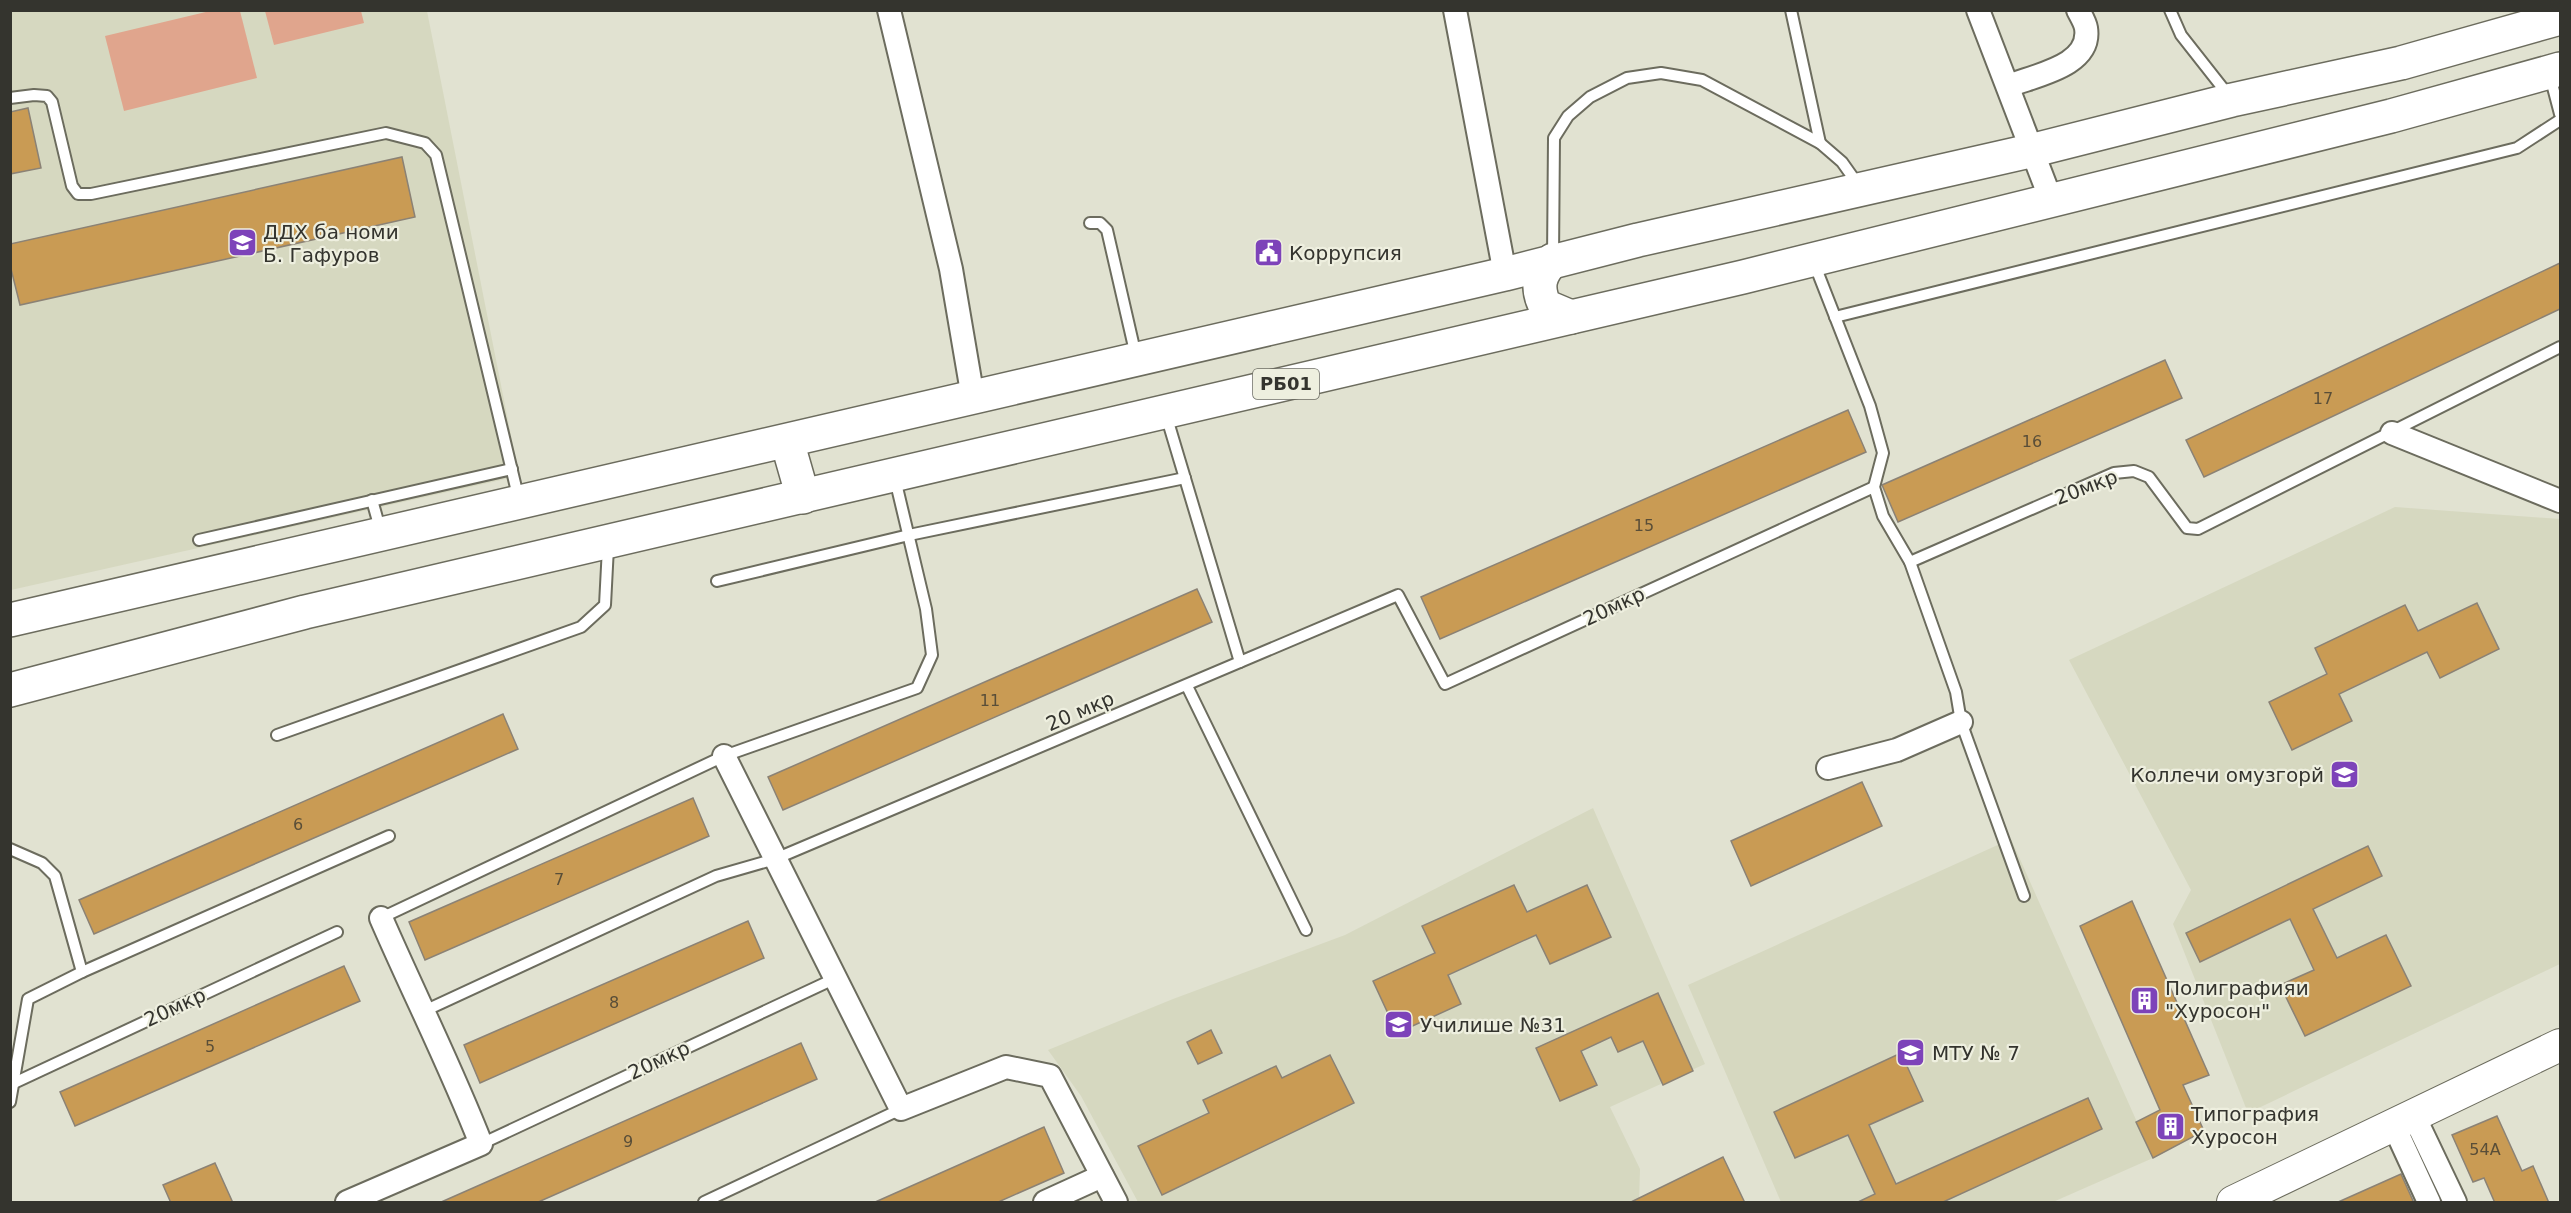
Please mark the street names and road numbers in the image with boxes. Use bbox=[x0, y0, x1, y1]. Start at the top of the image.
road number: РБ01 bbox=[1253, 369, 1319, 399]
street label: 20мкр bbox=[2051, 464, 2121, 510]
street label: 20мкр bbox=[1579, 581, 1649, 631]
street label: 20 мкр bbox=[1042, 686, 1118, 736]
street label: 20мкр bbox=[140, 982, 210, 1032]
street label: 20мкр bbox=[624, 1035, 694, 1085]

